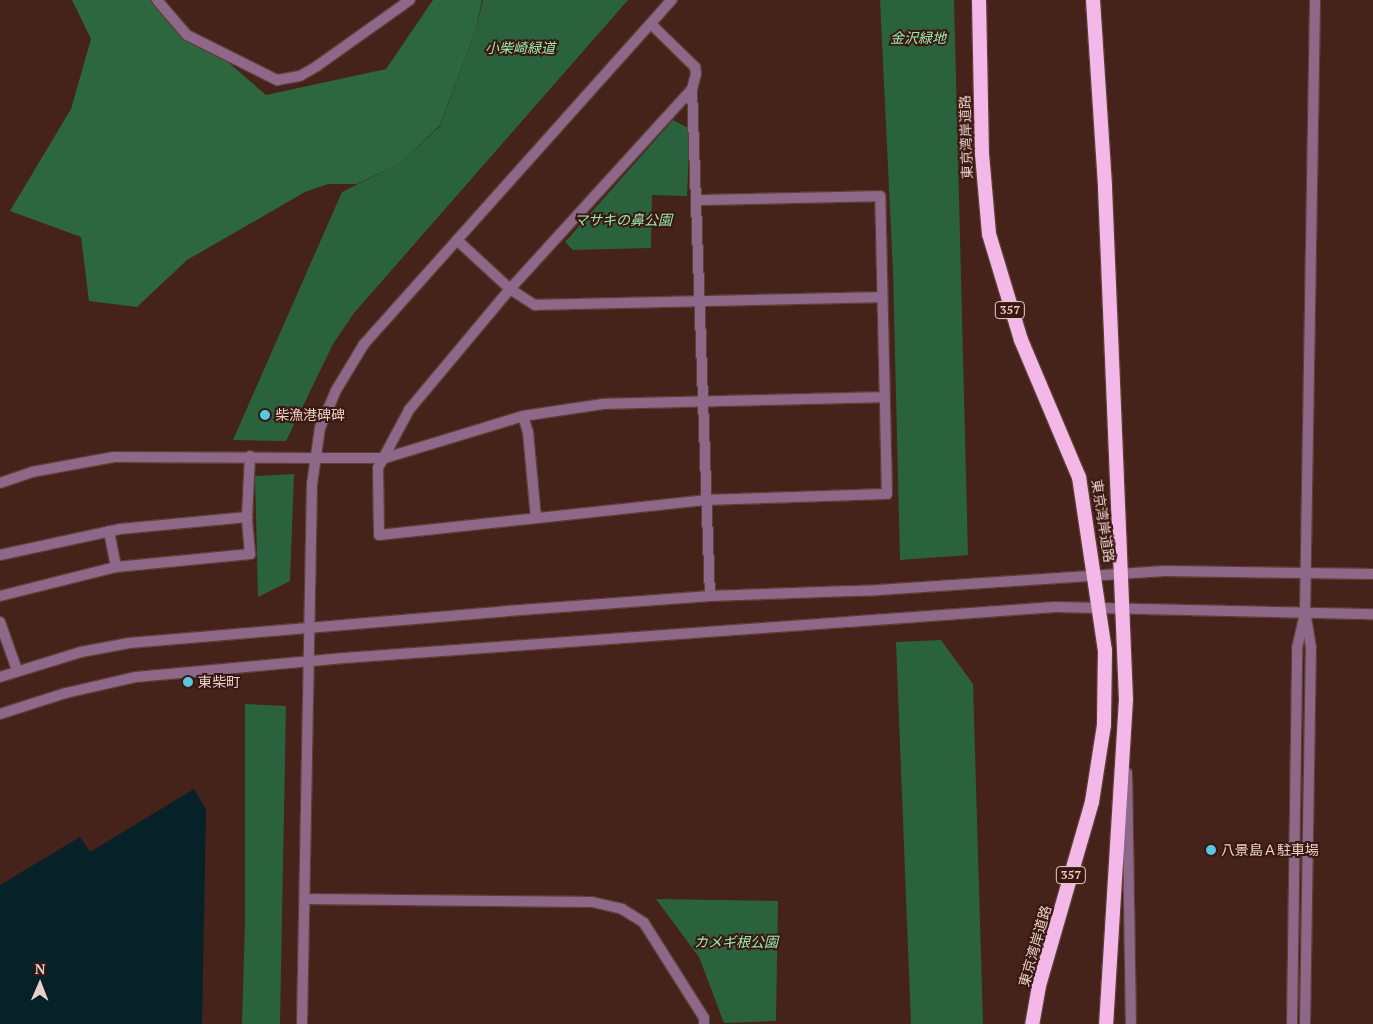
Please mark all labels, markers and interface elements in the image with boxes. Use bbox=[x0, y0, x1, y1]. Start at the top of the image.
park label: 金沢緑地 bbox=[890, 30, 946, 46]
park label: 小柴崎緑道 bbox=[485, 40, 555, 56]
street label: 東京湾岸道路 bbox=[956, 95, 976, 179]
park label: マサキの鼻公園 bbox=[574, 212, 672, 228]
road number: 357 bbox=[994, 300, 1026, 320]
place label: 柴漁港碑碑 bbox=[275, 407, 345, 423]
marker: 柴漁港碑碑 bbox=[259, 409, 271, 421]
street label: 東京湾岸道路 bbox=[1088, 478, 1118, 564]
place label: 東柴町 bbox=[198, 674, 240, 690]
marker: 東柴町 bbox=[182, 676, 194, 688]
place label: 八景島Ａ駐車場 bbox=[1221, 842, 1319, 858]
marker: 八景島Ａ駐車場 bbox=[1205, 844, 1217, 856]
road number: 357 bbox=[1055, 866, 1087, 884]
street label: 東京湾岸道路 bbox=[1015, 903, 1055, 989]
park label: カメギ根公園 bbox=[694, 934, 778, 950]
north arrow bbox=[15, 959, 65, 1009]
text: N bbox=[35, 959, 46, 978]

